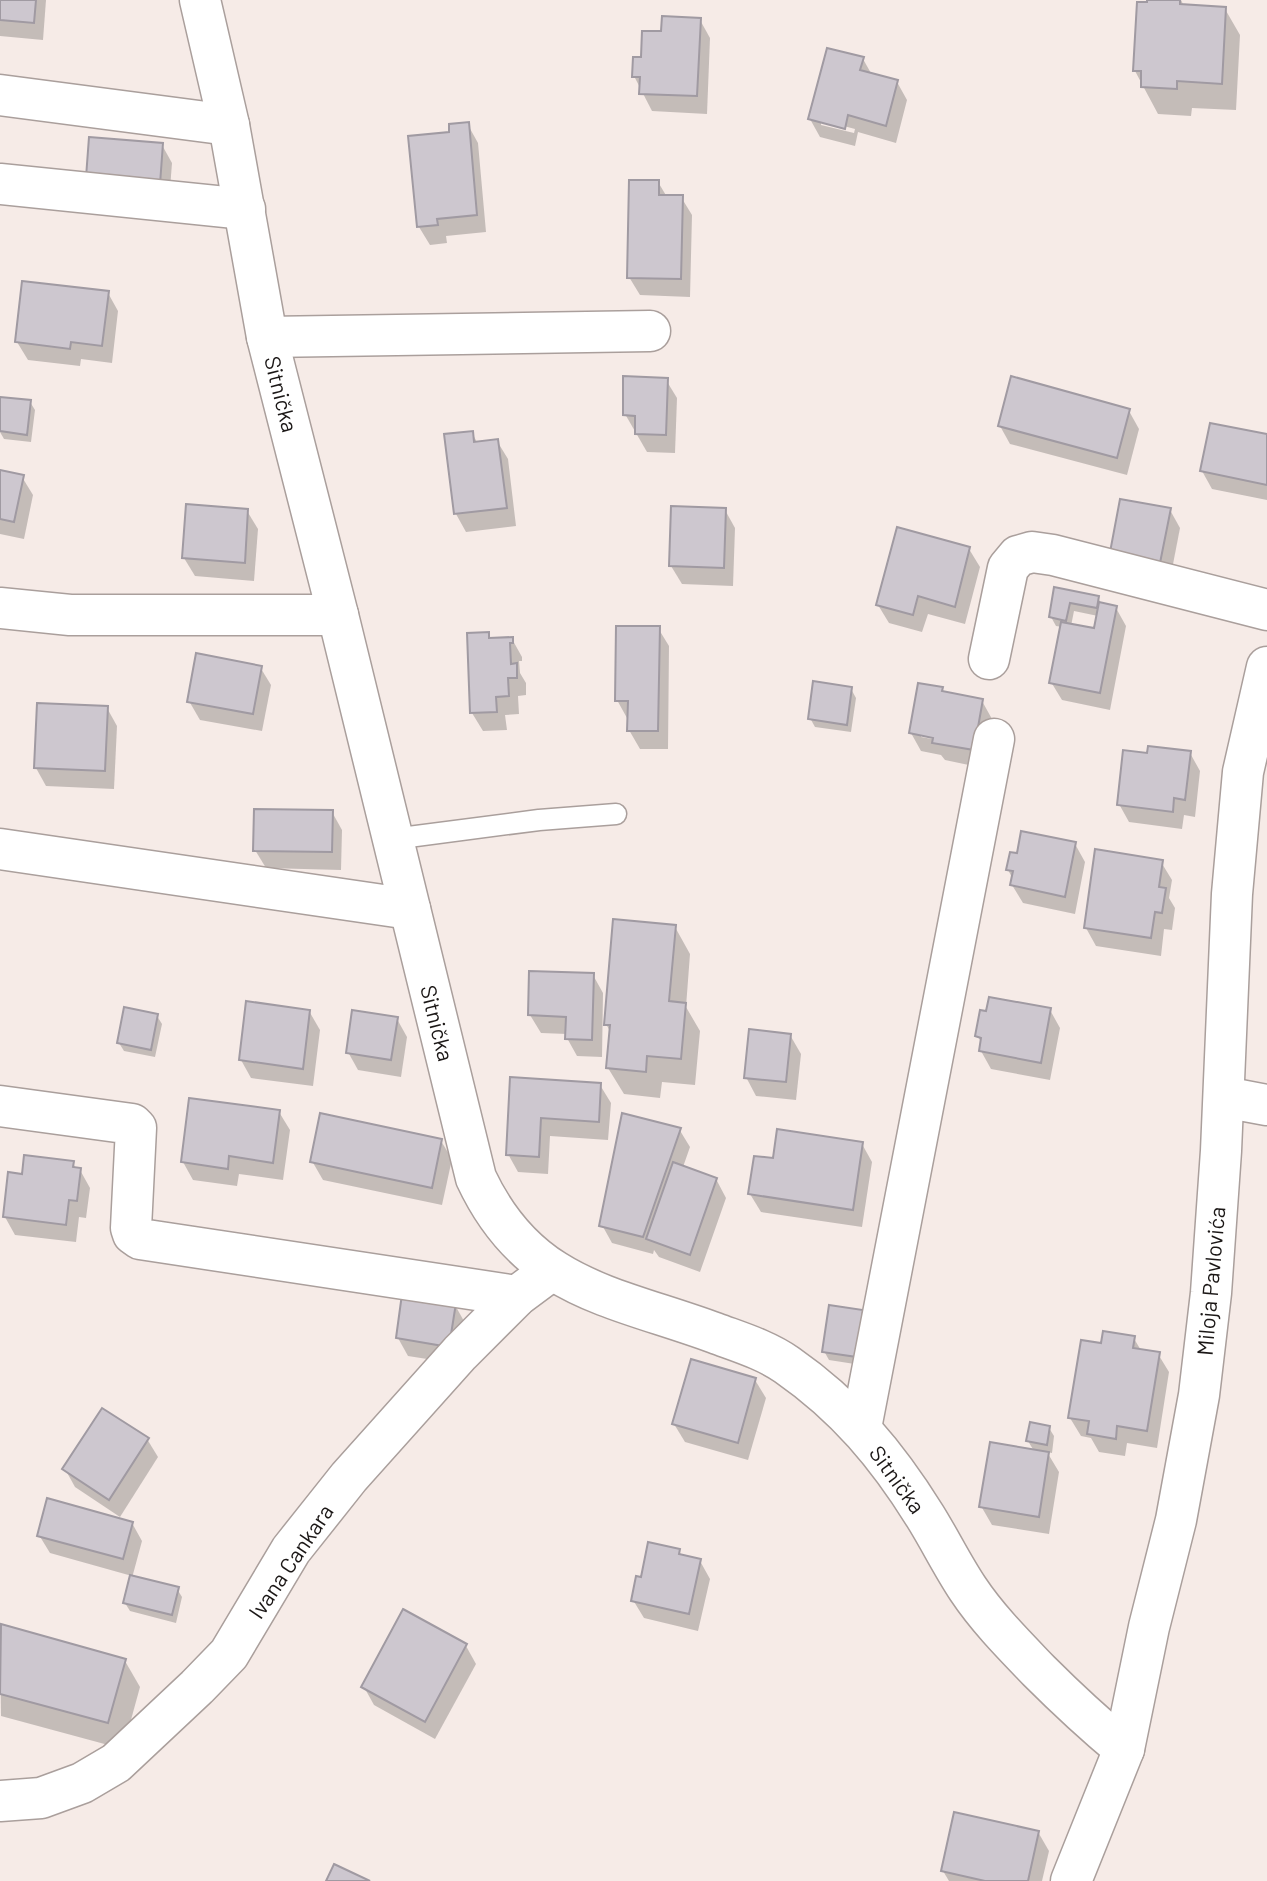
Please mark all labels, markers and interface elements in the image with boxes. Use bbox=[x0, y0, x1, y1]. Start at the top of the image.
street label: Sitnička bbox=[260, 353, 304, 435]
street label: Sitnička bbox=[416, 982, 460, 1064]
street label: Miloja Pavlovića bbox=[1191, 1205, 1229, 1357]
street label: Sitnička bbox=[865, 1440, 931, 1518]
street label: Ivana Cankara bbox=[242, 1499, 338, 1623]

